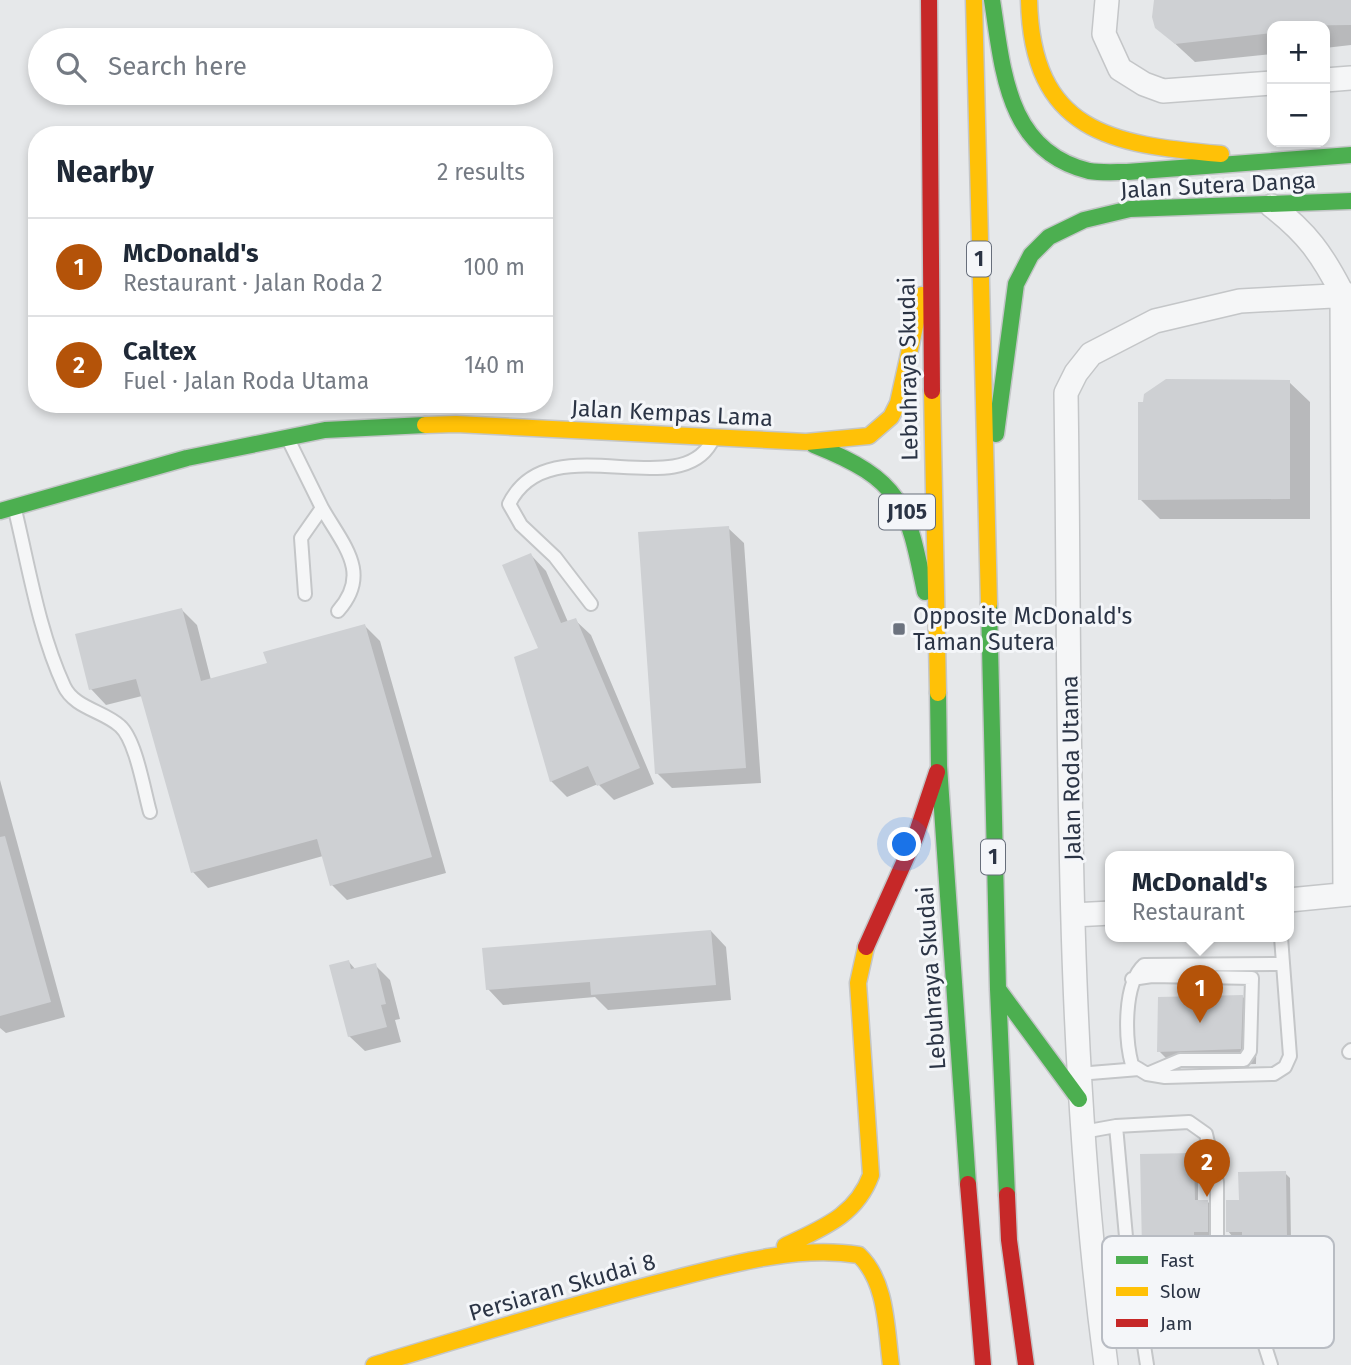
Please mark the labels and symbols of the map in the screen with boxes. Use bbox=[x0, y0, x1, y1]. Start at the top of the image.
street label: Jalan Sutera Danga bbox=[1120, 166, 1316, 204]
road number: 1 bbox=[967, 242, 991, 276]
street label: Lebuhraya Skudai bbox=[892, 277, 924, 461]
street label: Jalan Kempas Lama bbox=[570, 394, 774, 432]
road number: J105 bbox=[879, 494, 935, 530]
place label: Opposite McDonald's Taman Sutera bbox=[913, 602, 1132, 656]
marker: Opposite McDonald's Taman Sutera bbox=[891, 621, 907, 637]
street label: Jalan Roda Utama bbox=[1055, 675, 1087, 861]
your location bbox=[887, 827, 921, 861]
road number: 1 bbox=[981, 840, 1005, 874]
street label: Lebuhraya Skudai bbox=[911, 885, 951, 1071]
pin: 1 bbox=[1177, 965, 1223, 1023]
pin: 2 bbox=[1184, 1139, 1230, 1197]
legend bbox=[1102, 1236, 1334, 1348]
street label: Persiaran Skudai 8 bbox=[466, 1247, 658, 1327]
text: Fast bbox=[1160, 1249, 1194, 1272]
text: Slow bbox=[1160, 1280, 1201, 1303]
text: Jam bbox=[1160, 1312, 1192, 1335]

